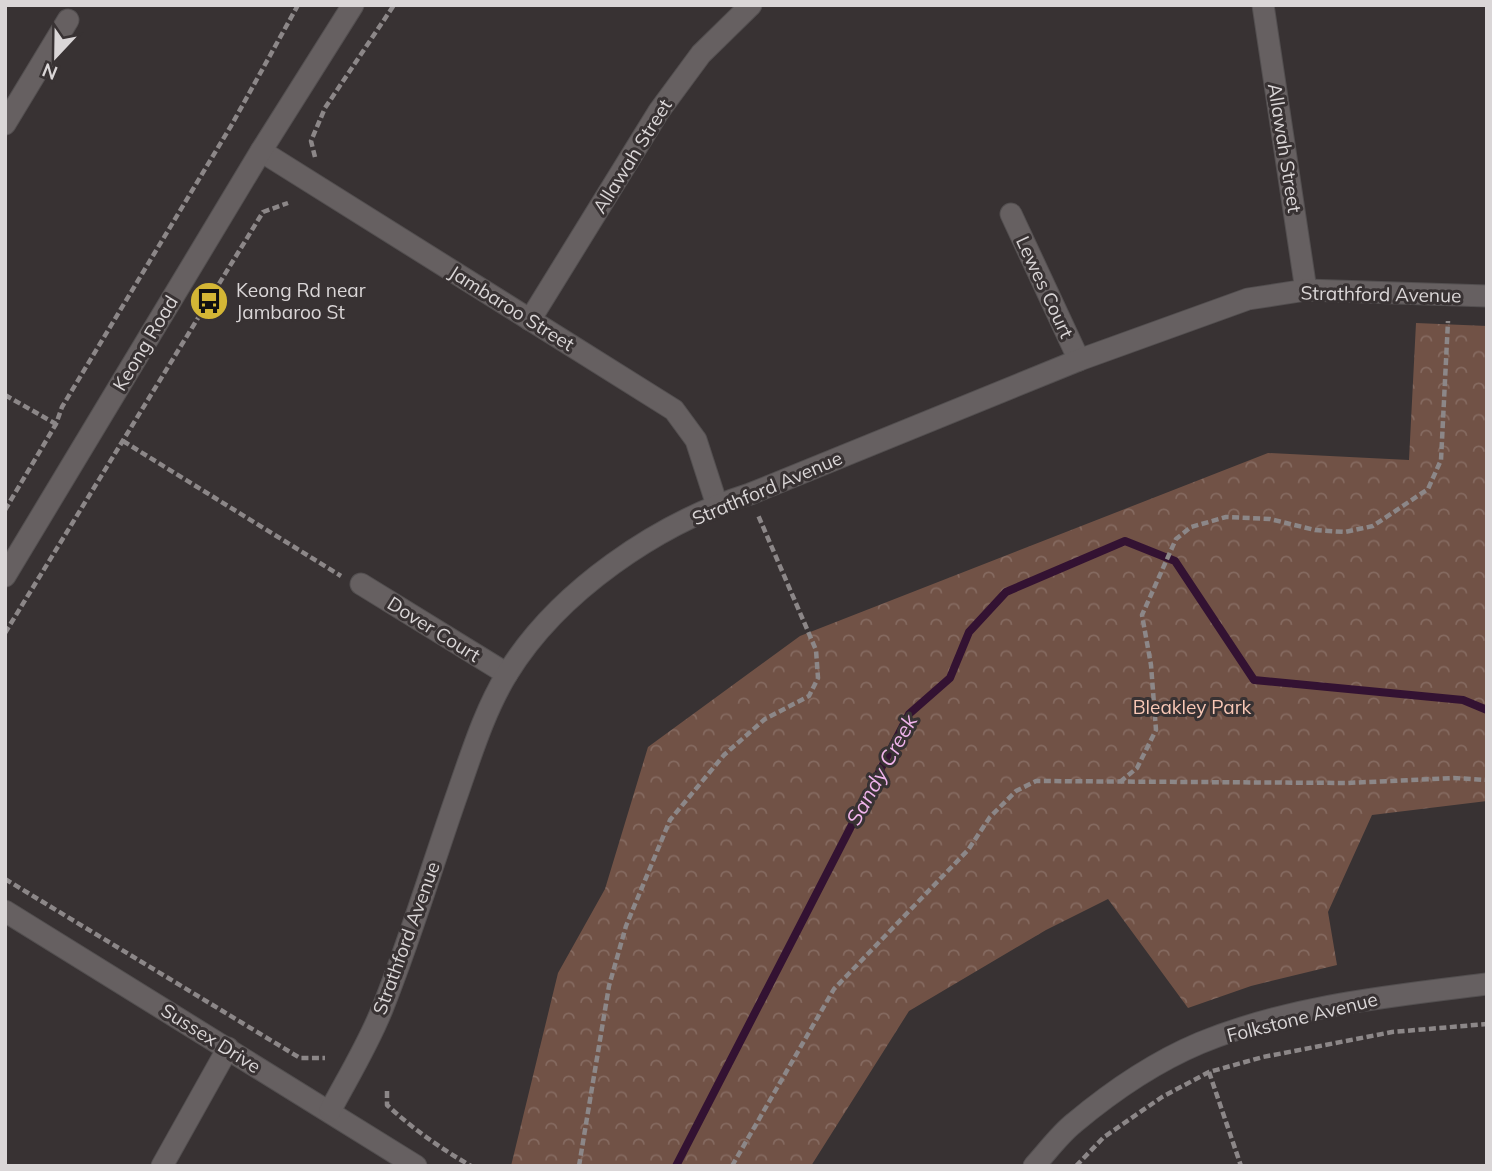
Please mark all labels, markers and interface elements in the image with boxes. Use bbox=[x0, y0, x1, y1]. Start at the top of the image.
north arrow bbox=[21, 21, 91, 91]
text: N bbox=[38, 58, 61, 86]
street label: Allawah Street bbox=[1263, 82, 1307, 215]
street label: Allawah Street bbox=[587, 94, 677, 218]
street label: Lewes Court bbox=[1011, 232, 1079, 342]
street label: Jambaroo Street bbox=[445, 260, 579, 356]
place label: Keong Rd near Jambaroo St bbox=[236, 278, 366, 324]
bus stop icon: Keong Rd near Jambaroo St bbox=[188, 280, 230, 322]
street label: Strathford Avenue bbox=[1300, 281, 1462, 307]
street label: Keong Road bbox=[107, 291, 183, 395]
street label: Strathford Avenue bbox=[688, 446, 846, 530]
street label: Dover Court bbox=[383, 591, 485, 667]
park label: Bleakley Park bbox=[1133, 695, 1252, 719]
water label: Sandy Creek bbox=[840, 709, 923, 829]
street label: Strathford Avenue bbox=[367, 858, 445, 1018]
street label: Folkstone Avenue bbox=[1224, 987, 1380, 1047]
street label: Sussex Drive bbox=[157, 998, 265, 1078]

